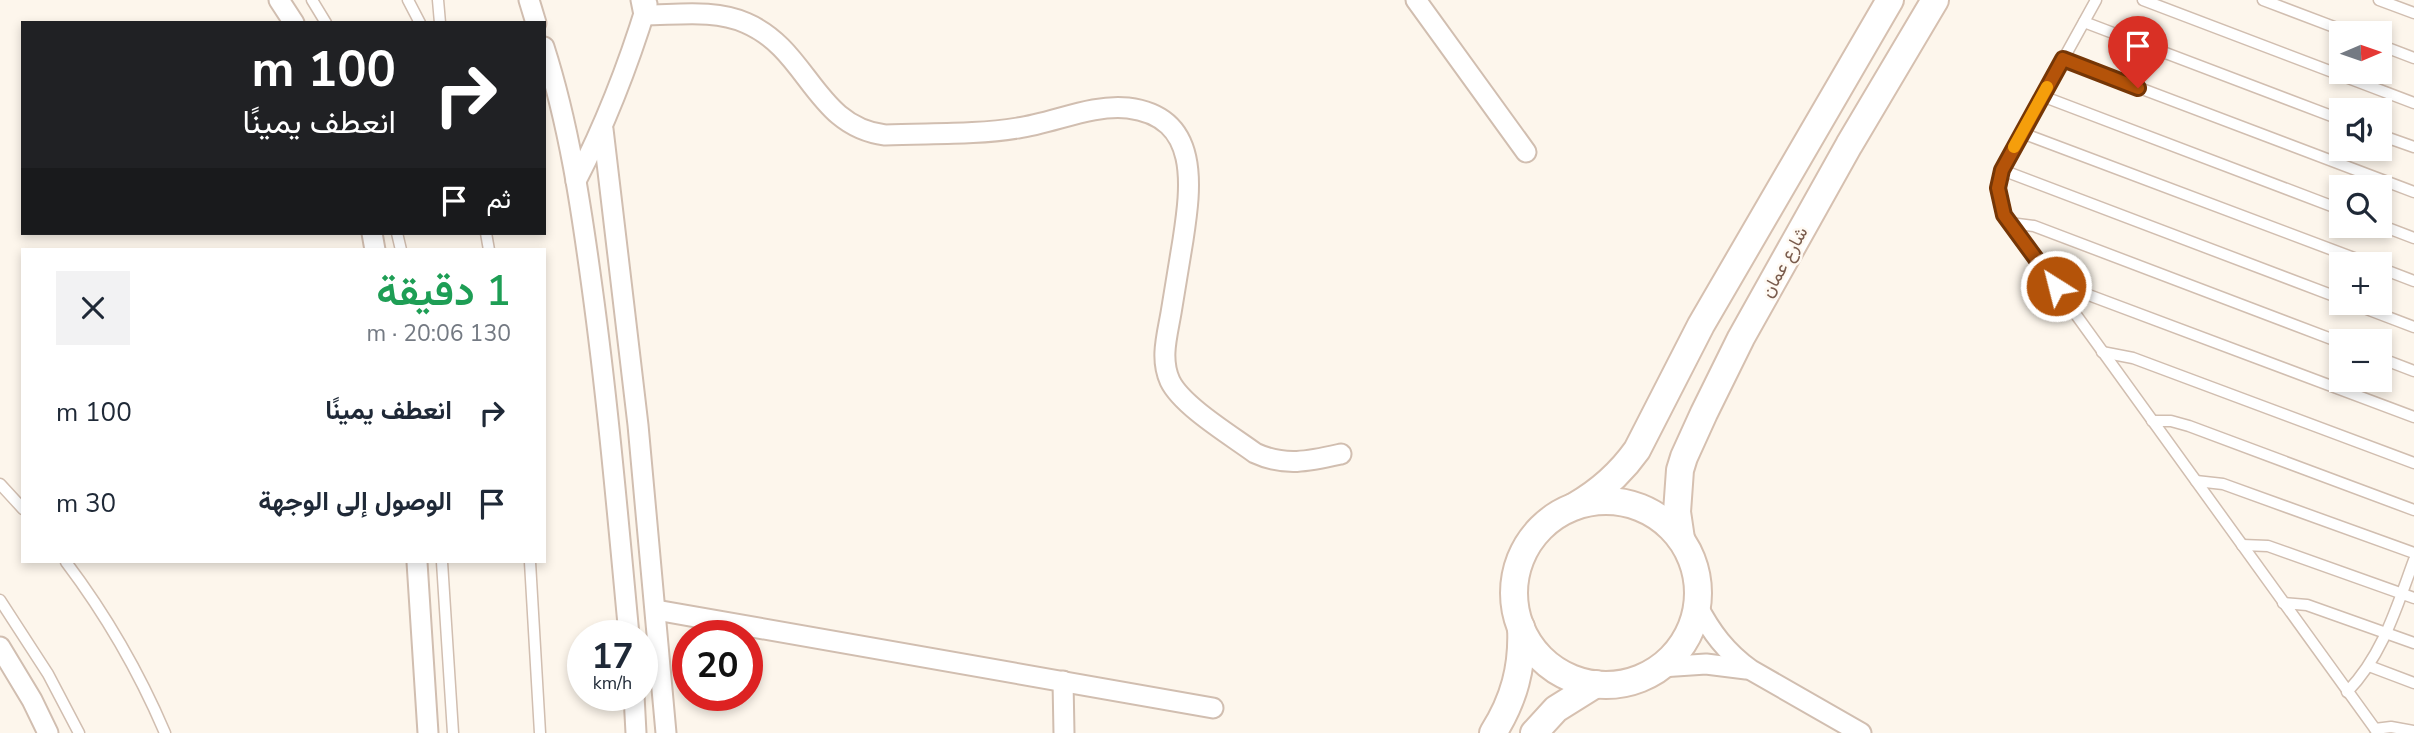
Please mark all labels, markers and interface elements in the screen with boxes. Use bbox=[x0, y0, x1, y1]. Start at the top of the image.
pin bbox=[2108, 16, 2168, 88]
north arrow bbox=[2329, 21, 2392, 84]
map controls bbox=[2329, 21, 2392, 392]
icon: arrive bbox=[2119, 27, 2157, 65]
text: 100 m bbox=[252, 36, 396, 103]
icon: right bbox=[420, 49, 511, 140]
button: sound bbox=[2329, 98, 2392, 161]
text: انعطف يمينًا bbox=[243, 101, 396, 144]
button: search bbox=[2329, 175, 2392, 238]
icon: arrive bbox=[435, 182, 473, 220]
text: ثم bbox=[487, 182, 511, 217]
street label: شارع عمان bbox=[1755, 222, 1813, 302]
position arrow bbox=[2019, 249, 2093, 323]
button: + bbox=[2329, 252, 2392, 315]
text: 1 دقيقة bbox=[376, 263, 511, 320]
button: close bbox=[56, 271, 130, 345]
text: 130 m · 20:06 bbox=[366, 318, 511, 349]
button: − bbox=[2329, 329, 2392, 392]
text: انعطف يمينًا bbox=[325, 393, 452, 428]
icon: right bbox=[473, 394, 511, 432]
text: 100 m bbox=[56, 395, 132, 430]
text: الوصول إلى الوجهة bbox=[258, 484, 452, 519]
icon: arrive bbox=[473, 485, 511, 523]
text: 30 m bbox=[56, 486, 116, 521]
speed limit sign: 20 bbox=[672, 620, 763, 711]
text: 17 bbox=[591, 633, 634, 680]
text: km/h bbox=[593, 671, 632, 695]

